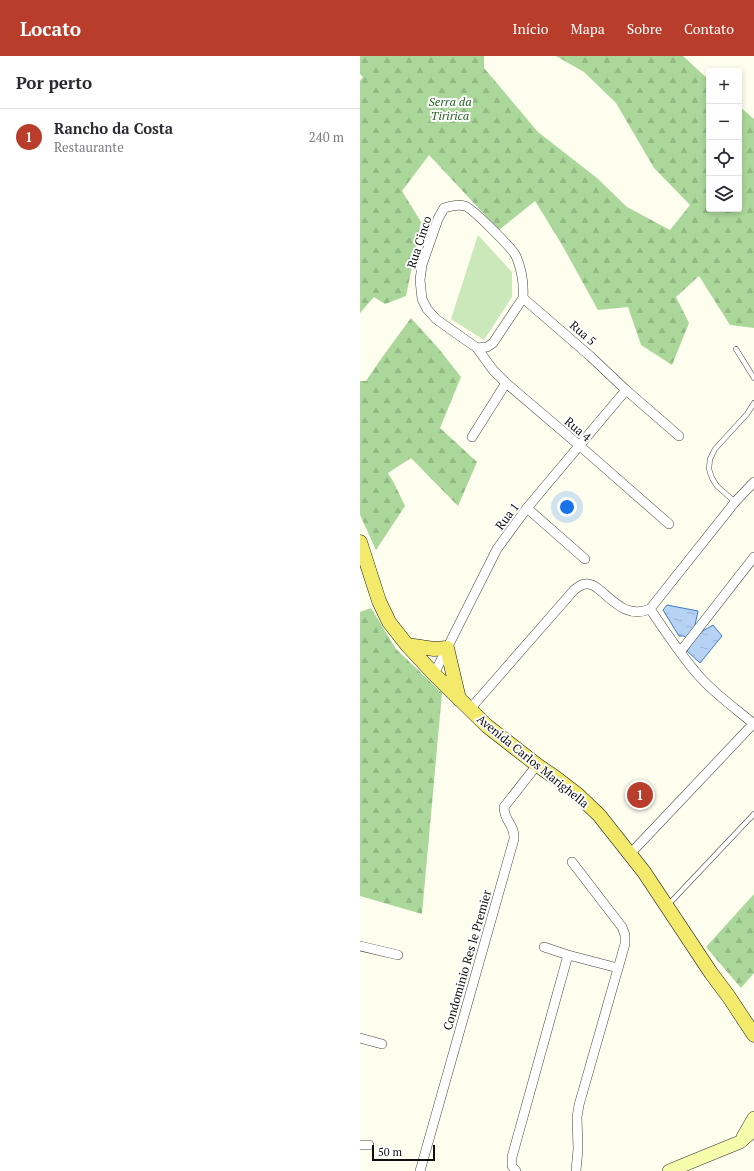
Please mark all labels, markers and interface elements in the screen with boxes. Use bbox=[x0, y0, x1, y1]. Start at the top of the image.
text: Locato bbox=[20, 16, 81, 41]
text: Início bbox=[513, 19, 549, 38]
text: Mapa bbox=[571, 19, 605, 38]
text: Sobre bbox=[627, 19, 662, 38]
text: Contato bbox=[684, 19, 734, 38]
map controls bbox=[706, 68, 742, 212]
button: + bbox=[706, 68, 742, 104]
text: Por perto bbox=[16, 71, 92, 94]
park label: Serra da Tiririca bbox=[428, 94, 472, 123]
button: − bbox=[706, 104, 742, 140]
text: Rancho da Costa bbox=[54, 118, 173, 138]
text: 1 bbox=[25, 128, 33, 146]
text: 240 m bbox=[309, 128, 344, 146]
text: Restaurante bbox=[54, 138, 124, 156]
button: locate bbox=[706, 140, 742, 176]
button: layers bbox=[706, 176, 742, 212]
street label: Rua Cinco bbox=[404, 214, 435, 270]
street label: Rua 5 bbox=[567, 318, 599, 348]
street label: Rua 4 bbox=[562, 414, 595, 445]
your location bbox=[557, 497, 577, 517]
street label: Rua 1 bbox=[492, 500, 522, 532]
street label: Avenida Carlos Marighella bbox=[474, 711, 592, 811]
pin: 1 bbox=[627, 780, 653, 810]
street label: Condominio Res le Premier bbox=[440, 888, 494, 1032]
scale bar bbox=[372, 1143, 435, 1162]
text: 50 m bbox=[378, 1145, 402, 1159]

